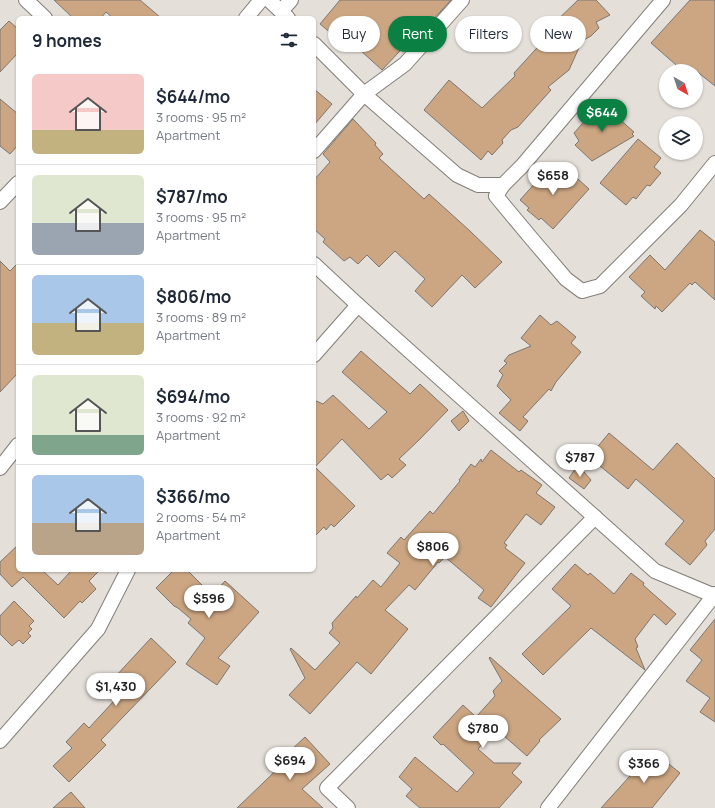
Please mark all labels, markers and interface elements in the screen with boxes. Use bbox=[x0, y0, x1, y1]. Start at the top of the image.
chip: Buy bbox=[328, 16, 380, 52]
chip: Rent bbox=[388, 16, 447, 52]
chip: Filters bbox=[455, 16, 522, 52]
chip: New bbox=[530, 16, 586, 52]
text: 9 homes bbox=[32, 29, 102, 52]
icon: filters bbox=[278, 29, 300, 51]
north arrow bbox=[659, 64, 703, 108]
map controls bbox=[659, 64, 703, 160]
text: $644/mo bbox=[156, 85, 230, 108]
icon: home bbox=[64, 90, 112, 138]
pin: $644 bbox=[578, 99, 626, 133]
text: $644 bbox=[586, 103, 618, 121]
text: 3 rooms · 95 m² bbox=[156, 108, 246, 126]
button: layers bbox=[659, 116, 703, 160]
text: Apartment bbox=[156, 126, 220, 144]
pin: $658 bbox=[529, 162, 577, 196]
text: $658 bbox=[537, 166, 569, 184]
text: $787/mo bbox=[156, 185, 228, 208]
icon: home bbox=[64, 191, 112, 239]
text: 3 rooms · 95 m² bbox=[156, 208, 246, 226]
text: Apartment bbox=[156, 226, 220, 244]
text: $806/mo bbox=[156, 285, 231, 308]
icon: home bbox=[64, 291, 112, 339]
text: 3 rooms · 89 m² bbox=[156, 308, 246, 326]
text: Apartment bbox=[156, 326, 220, 344]
text: $694/mo bbox=[156, 385, 230, 408]
icon: home bbox=[64, 391, 112, 439]
text: 3 rooms · 92 m² bbox=[156, 408, 246, 426]
text: Apartment bbox=[156, 426, 220, 444]
pin: $787 bbox=[556, 444, 604, 478]
text: $787 bbox=[565, 448, 595, 466]
text: $366/mo bbox=[156, 485, 230, 508]
icon: home bbox=[64, 491, 112, 539]
text: 2 rooms · 54 m² bbox=[156, 508, 246, 526]
text: Apartment bbox=[156, 526, 220, 544]
pin: $806 bbox=[409, 533, 457, 567]
text: $806 bbox=[417, 537, 449, 555]
pin: $596 bbox=[185, 585, 233, 619]
text: $596 bbox=[193, 589, 225, 607]
pin: $1,430 bbox=[83, 673, 149, 707]
text: $1,430 bbox=[95, 677, 137, 695]
pin: $780 bbox=[459, 715, 507, 749]
text: $780 bbox=[467, 719, 499, 737]
pin: $694 bbox=[266, 747, 314, 781]
pin: $366 bbox=[620, 750, 668, 784]
text: $694 bbox=[274, 751, 306, 769]
text: $366 bbox=[628, 754, 660, 772]

